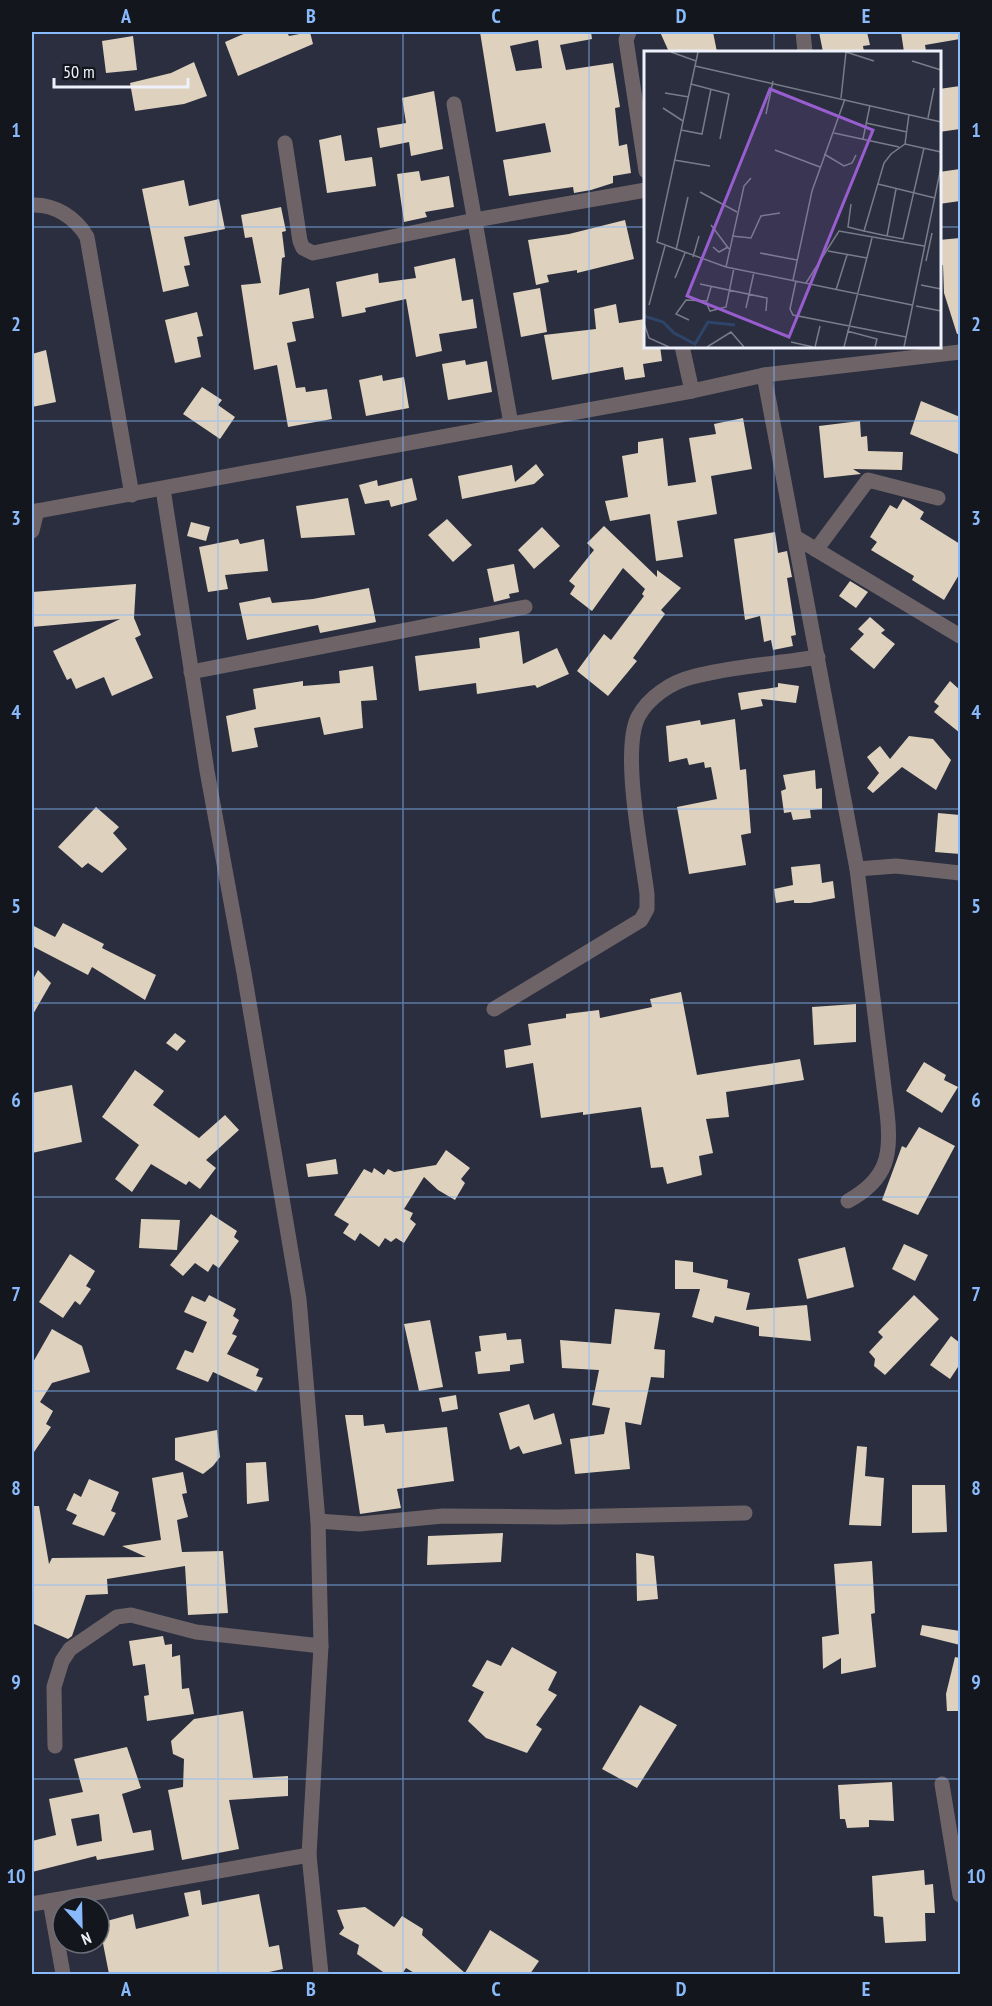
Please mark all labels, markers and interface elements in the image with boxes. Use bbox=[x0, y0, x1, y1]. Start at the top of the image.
text: A bbox=[120, 3, 132, 29]
text: B bbox=[306, 3, 316, 29]
text: C bbox=[491, 3, 501, 29]
text: D bbox=[676, 3, 687, 29]
text: E bbox=[862, 3, 870, 29]
scale bar bbox=[54, 51, 188, 89]
inset map bbox=[644, 51, 941, 348]
text: 50 m bbox=[63, 60, 95, 83]
text: 1 bbox=[11, 117, 21, 143]
text: 1 bbox=[971, 117, 981, 143]
text: 2 bbox=[11, 311, 21, 337]
text: 2 bbox=[971, 311, 981, 337]
text: 3 bbox=[11, 505, 21, 531]
text: 3 bbox=[971, 505, 981, 531]
text: 4 bbox=[11, 699, 21, 725]
text: 4 bbox=[971, 699, 981, 725]
text: 5 bbox=[11, 893, 21, 919]
text: 5 bbox=[971, 893, 981, 919]
text: 6 bbox=[11, 1087, 21, 1113]
text: 6 bbox=[971, 1087, 981, 1113]
text: 7 bbox=[11, 1281, 21, 1307]
text: 7 bbox=[971, 1281, 981, 1307]
text: 8 bbox=[11, 1475, 21, 1501]
text: 8 bbox=[971, 1475, 981, 1501]
text: 9 bbox=[11, 1669, 21, 1695]
text: 9 bbox=[971, 1669, 981, 1695]
text: 10 bbox=[6, 1863, 26, 1889]
text: 10 bbox=[966, 1863, 986, 1889]
north arrow bbox=[51, 1895, 111, 1955]
text: N bbox=[79, 1928, 94, 1950]
text: A bbox=[120, 1976, 132, 2002]
text: B bbox=[306, 1976, 316, 2002]
text: C bbox=[491, 1976, 501, 2002]
text: D bbox=[676, 1976, 687, 2002]
text: E bbox=[862, 1976, 870, 2002]

